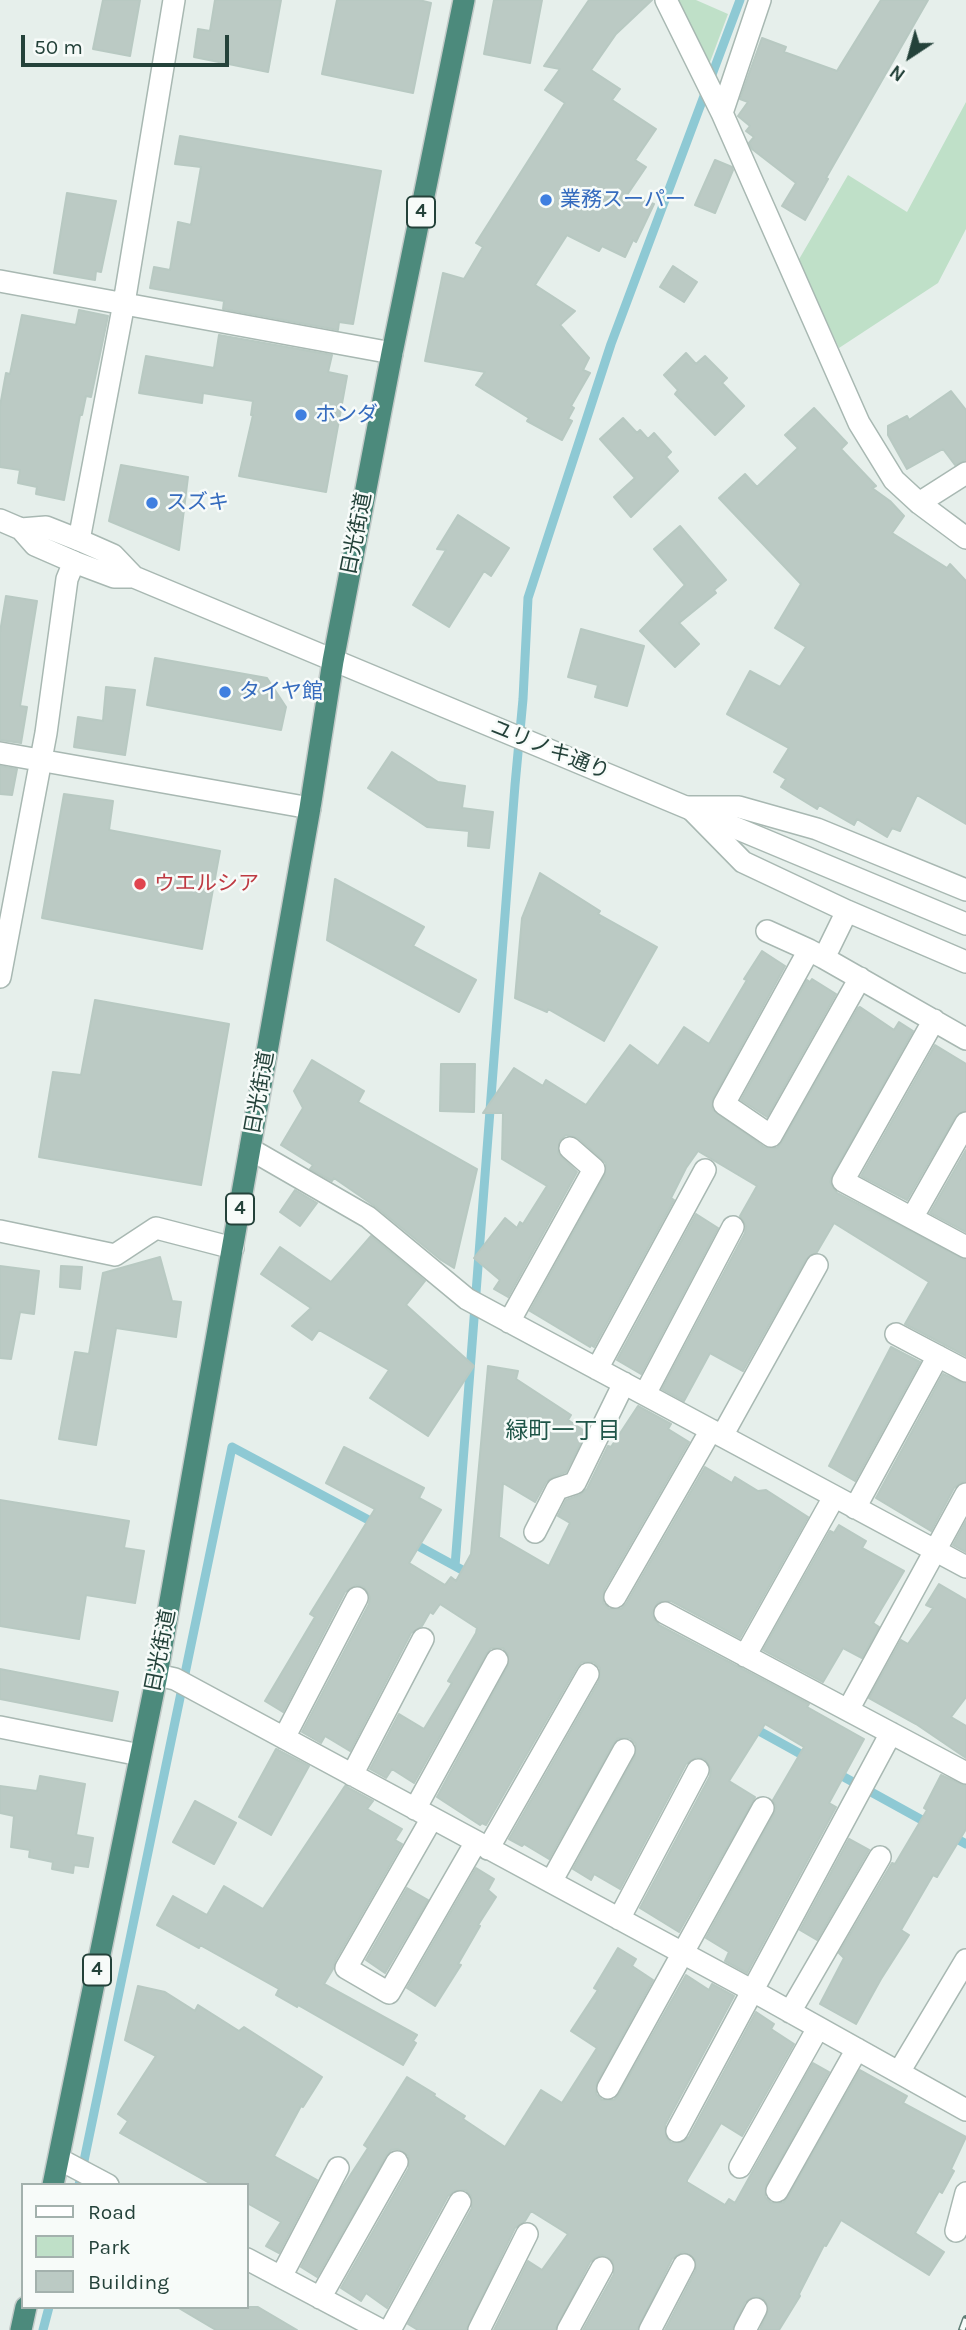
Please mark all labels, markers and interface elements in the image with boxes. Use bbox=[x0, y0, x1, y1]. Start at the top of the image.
scale bar bbox=[24, 21, 233, 65]
north arrow bbox=[875, 21, 945, 91]
text: 50 m bbox=[34, 35, 83, 59]
text: N bbox=[886, 60, 910, 86]
place label: 業務スーパー bbox=[560, 187, 686, 213]
marker: 業務スーパー bbox=[538, 192, 554, 208]
road number: 4 bbox=[407, 196, 435, 228]
place label: ホンダ bbox=[315, 402, 378, 428]
marker: ホンダ bbox=[293, 407, 309, 423]
place label: スズキ bbox=[166, 490, 229, 516]
street label: 日光街道 bbox=[337, 490, 377, 578]
marker: スズキ bbox=[144, 495, 160, 511]
place label: タイヤ館 bbox=[239, 679, 323, 705]
marker: タイヤ館 bbox=[217, 684, 233, 700]
street label: ユリノキ通り bbox=[487, 715, 613, 785]
place label: ウエルシア bbox=[154, 871, 259, 897]
marker: ウエルシア bbox=[132, 876, 148, 892]
street label: 日光街道 bbox=[240, 1049, 280, 1137]
road number: 4 bbox=[226, 1194, 254, 1224]
district label: 緑町一丁目 bbox=[506, 1417, 620, 1445]
street label: 日光街道 bbox=[141, 1607, 181, 1695]
road number: 4 bbox=[83, 1954, 111, 1986]
legend bbox=[21, 2183, 248, 2309]
text: Road bbox=[88, 2200, 136, 2224]
text: Park bbox=[88, 2235, 131, 2259]
text: Building bbox=[88, 2270, 169, 2294]

